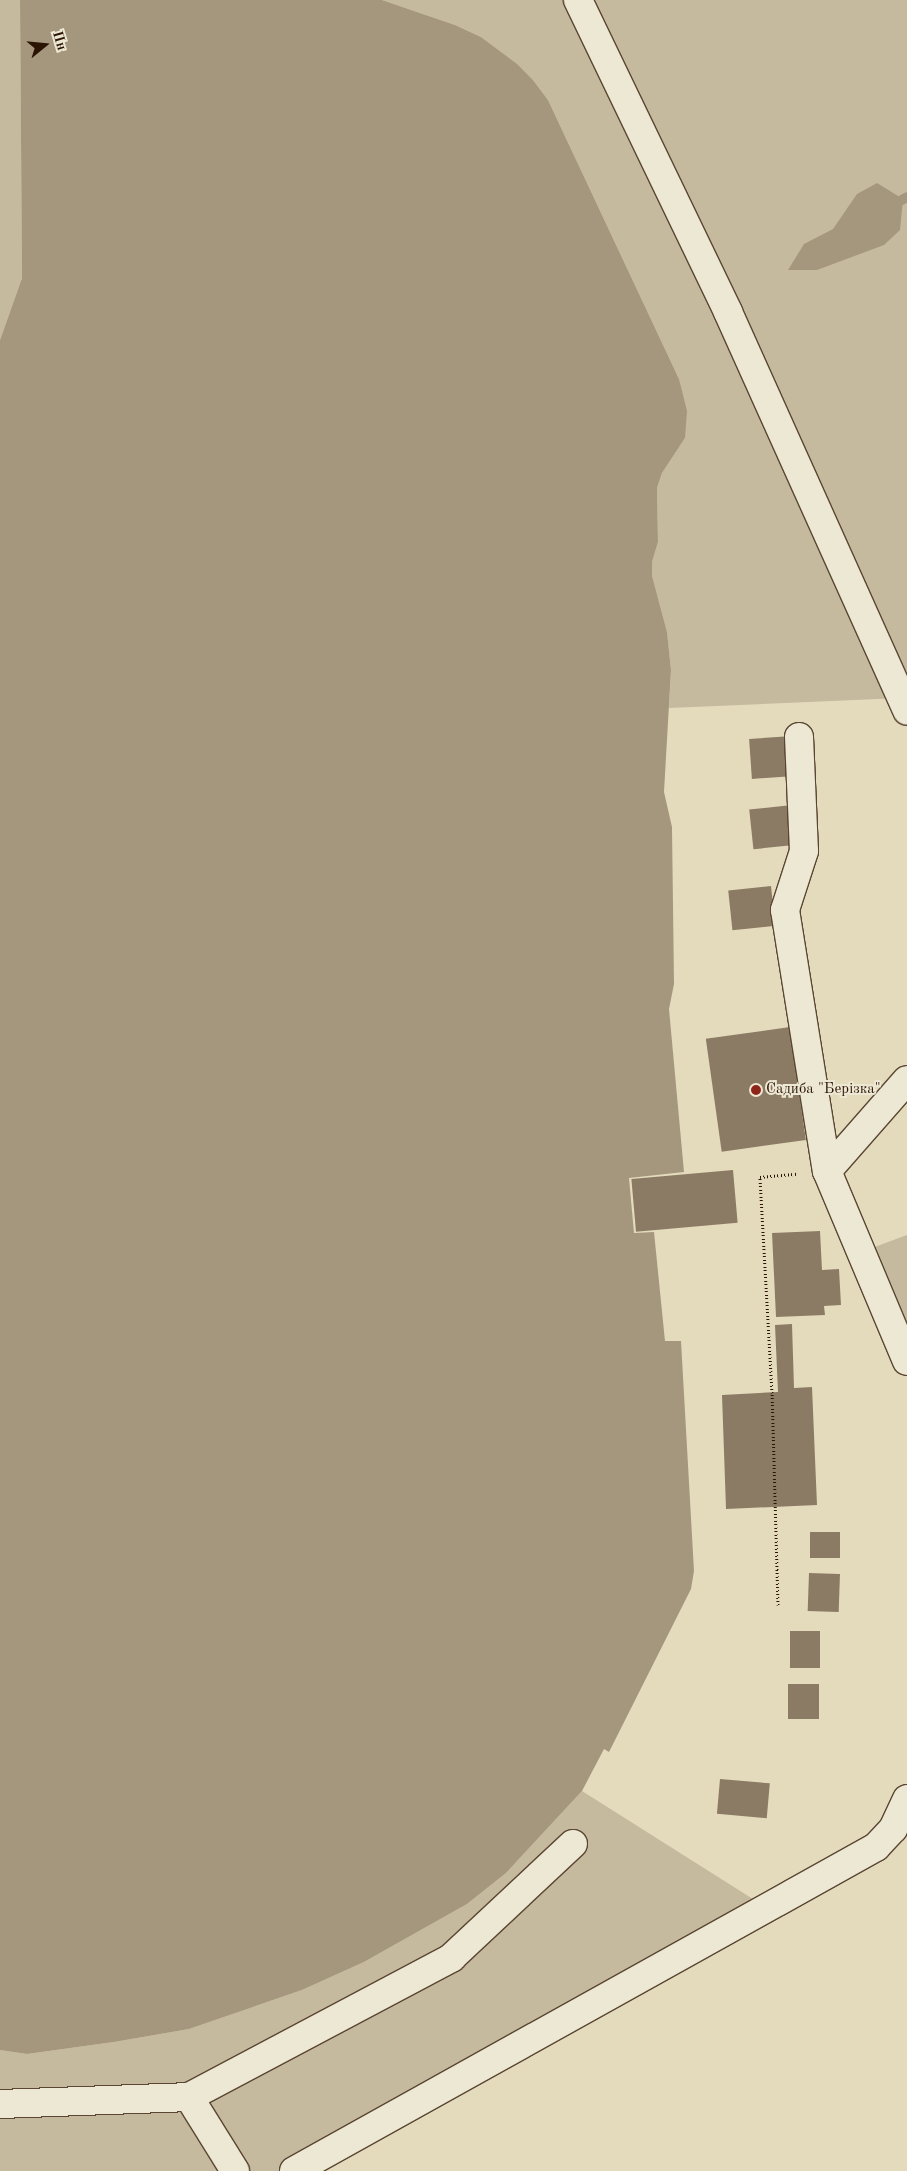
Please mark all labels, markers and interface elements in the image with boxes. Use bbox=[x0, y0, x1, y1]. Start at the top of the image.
north arrow bbox=[20, 20, 70, 70]
text: Пн bbox=[50, 29, 69, 52]
place label: Садиба "Берізка" bbox=[766, 1081, 881, 1099]
marker: Садиба "Берізка" bbox=[750, 1084, 762, 1096]

